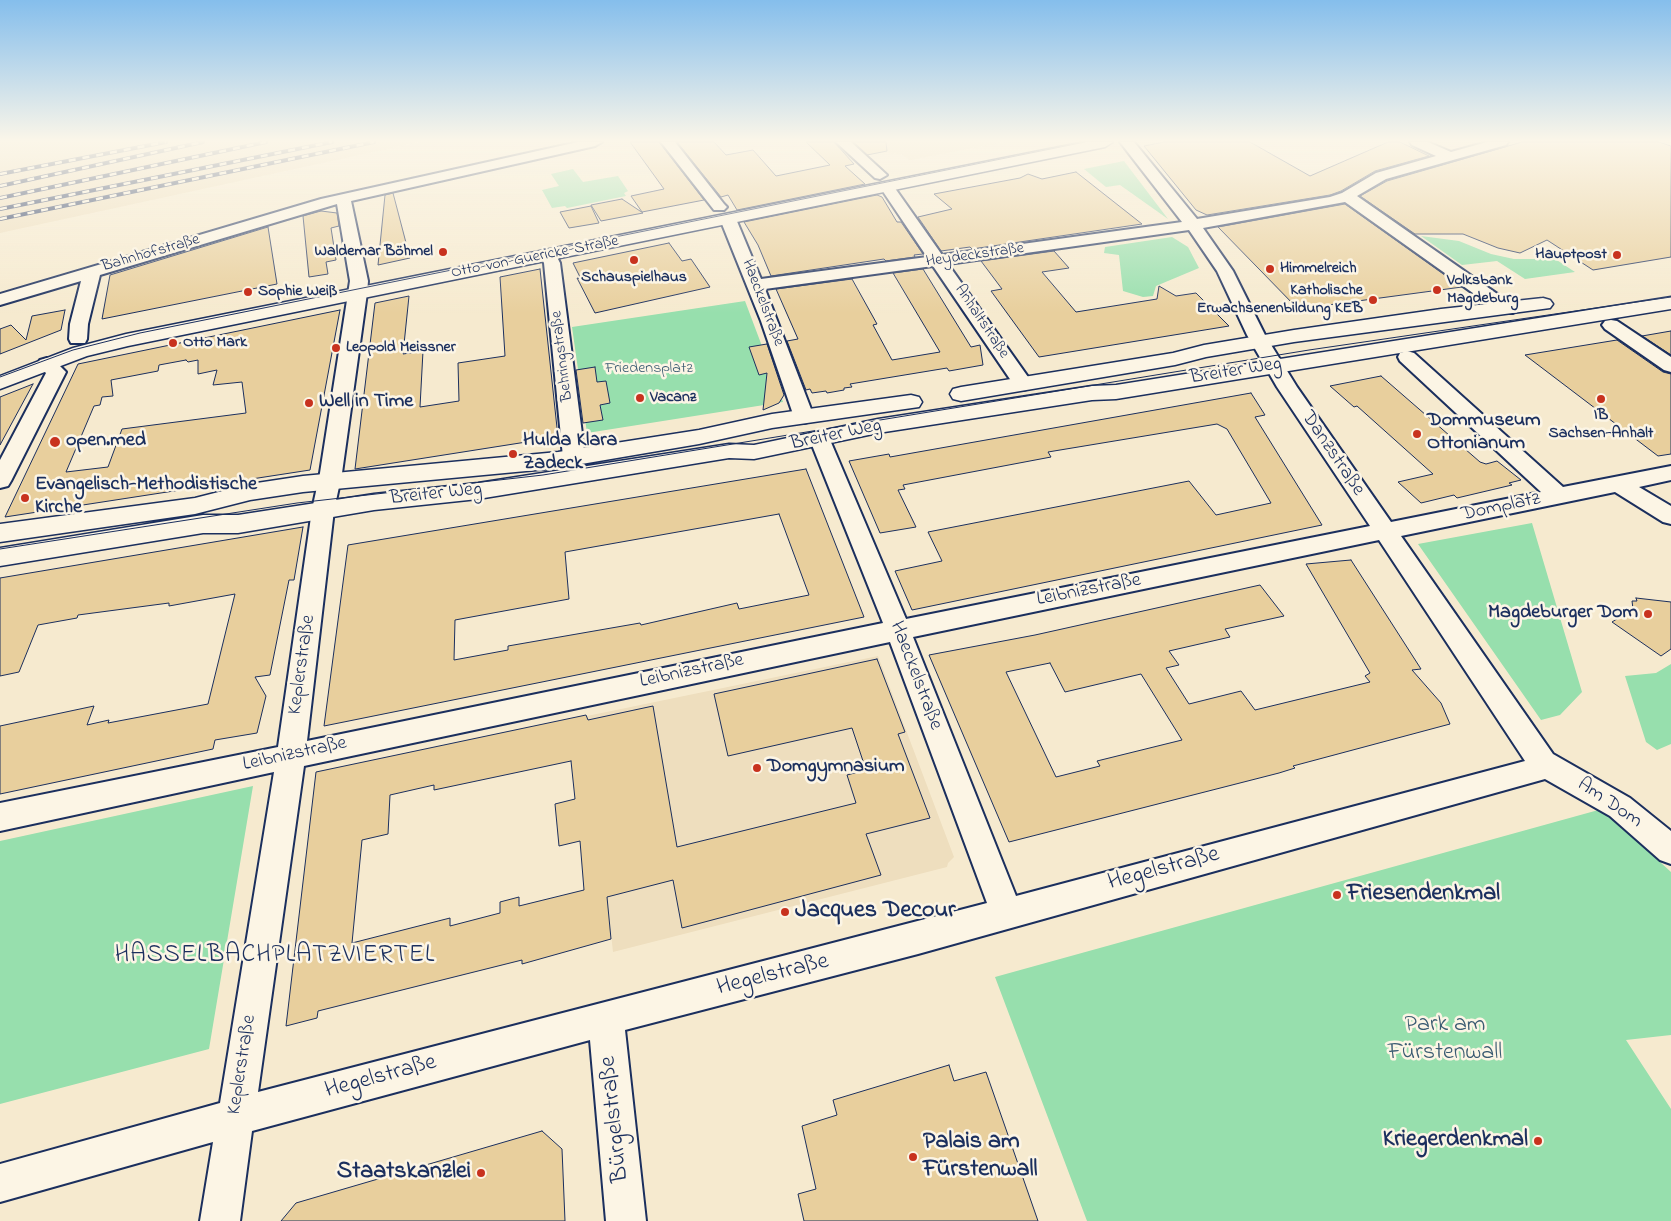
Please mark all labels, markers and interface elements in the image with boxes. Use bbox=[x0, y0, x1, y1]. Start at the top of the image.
street label: Bahnhofstraße bbox=[100, 231, 202, 277]
street label: Otto-von-Guericke-Straße bbox=[450, 232, 620, 284]
street label: Heydeckstraße bbox=[925, 240, 1025, 272]
place label: Waldemar Böhmel bbox=[315, 242, 433, 262]
place label: Hauptpost bbox=[1535, 245, 1607, 265]
marker: Waldemar Böhmel bbox=[437, 246, 449, 258]
marker: Hauptpost bbox=[1611, 249, 1623, 261]
marker: Schauspielhaus bbox=[628, 254, 640, 266]
street label: Haeckelstraße bbox=[737, 257, 787, 349]
place label: Himmelreich bbox=[1280, 259, 1357, 279]
marker: Himmelreich bbox=[1264, 263, 1276, 275]
place label: Schauspielhaus bbox=[581, 268, 687, 288]
place label: Volksbank Magdeburg bbox=[1447, 271, 1518, 309]
place label: Katholische Erwachsenenbildung KEB bbox=[1197, 281, 1363, 319]
place label: Sophie Weiß bbox=[258, 282, 337, 302]
street label: Anhaltstraße bbox=[949, 282, 1013, 362]
marker: Volksbank Magdeburg bbox=[1431, 284, 1443, 296]
marker: Sophie Weiß bbox=[242, 286, 254, 298]
marker: Katholische Erwachsenenbildung KEB bbox=[1367, 294, 1379, 306]
street label: Behringstraße bbox=[548, 310, 578, 402]
place label: Otto Mark bbox=[183, 333, 247, 353]
marker: Otto Mark bbox=[167, 337, 179, 349]
place label: Leopold Meissner bbox=[346, 338, 456, 358]
marker: Leopold Meissner bbox=[330, 342, 342, 354]
street label: Breiter Weg bbox=[1188, 353, 1284, 391]
park label: Friedensplatz bbox=[605, 359, 693, 379]
place label: Vacanz bbox=[650, 388, 696, 408]
place label: Well in Time bbox=[319, 391, 413, 415]
marker: Vacanz bbox=[634, 392, 646, 404]
marker: IB Sachsen-Anhalt bbox=[1595, 393, 1607, 405]
marker: Well in Time bbox=[303, 397, 315, 409]
place label: IB Sachsen-Anhalt bbox=[1549, 406, 1653, 444]
street label: Danzstraße bbox=[1295, 407, 1369, 501]
place label: Dommuseum Ottonianum bbox=[1427, 410, 1541, 457]
street label: Breiter Weg bbox=[788, 415, 884, 457]
marker: Dommuseum Ottonianum bbox=[1411, 428, 1423, 440]
place label: open.med bbox=[66, 430, 146, 454]
place label: Hulda Klara Zadeck bbox=[523, 430, 617, 477]
marker: open.med bbox=[48, 435, 62, 449]
marker: Hulda Klara Zadeck bbox=[507, 448, 519, 460]
place label: Evangelisch-Methodistische Kirche bbox=[35, 474, 257, 521]
street label: Breiter Weg bbox=[389, 478, 483, 512]
street label: Domplatz bbox=[1459, 488, 1543, 528]
marker: Evangelisch-Methodistische Kirche bbox=[19, 492, 31, 504]
street label: Leibnizstraße bbox=[1035, 569, 1143, 613]
place label: Magdeburger Dom bbox=[1488, 602, 1638, 626]
marker: Magdeburger Dom bbox=[1642, 608, 1654, 620]
street label: Keplerstraße bbox=[284, 613, 322, 717]
street label: Haeckelstraße bbox=[883, 618, 947, 734]
street label: Leibnizstraße bbox=[638, 649, 746, 695]
street label: Leibnizstraße bbox=[241, 732, 349, 778]
place label: Domgymnasium bbox=[767, 756, 905, 780]
marker: Domgymnasium bbox=[751, 762, 763, 774]
street label: Am Dom bbox=[1572, 774, 1646, 834]
street label: Hegelstraße bbox=[1105, 841, 1223, 899]
place label: Friesendenkmal bbox=[1347, 881, 1500, 909]
marker: Friesendenkmal bbox=[1331, 889, 1343, 901]
place label: Jacques Decour bbox=[795, 898, 956, 926]
marker: Jacques Decour bbox=[779, 906, 791, 918]
district label: HASSELBACHPLATZVIERTEL bbox=[112, 942, 438, 972]
street label: Hegelstraße bbox=[714, 948, 832, 1004]
park label: Park am Fürstenwall bbox=[1388, 1012, 1502, 1068]
street label: Keplerstraße bbox=[223, 1013, 263, 1117]
street label: Hegelstraße bbox=[322, 1049, 440, 1107]
street label: Bürgelstraße bbox=[595, 1054, 637, 1184]
place label: Kriegerdenkmal bbox=[1383, 1127, 1528, 1155]
place label: Palais am Fürstenwall bbox=[923, 1129, 1038, 1185]
marker: Kriegerdenkmal bbox=[1532, 1135, 1544, 1147]
marker: Palais am Fürstenwall bbox=[907, 1151, 919, 1163]
place label: Staatskanzlei bbox=[337, 1159, 471, 1187]
marker: Staatskanzlei bbox=[475, 1167, 487, 1179]

